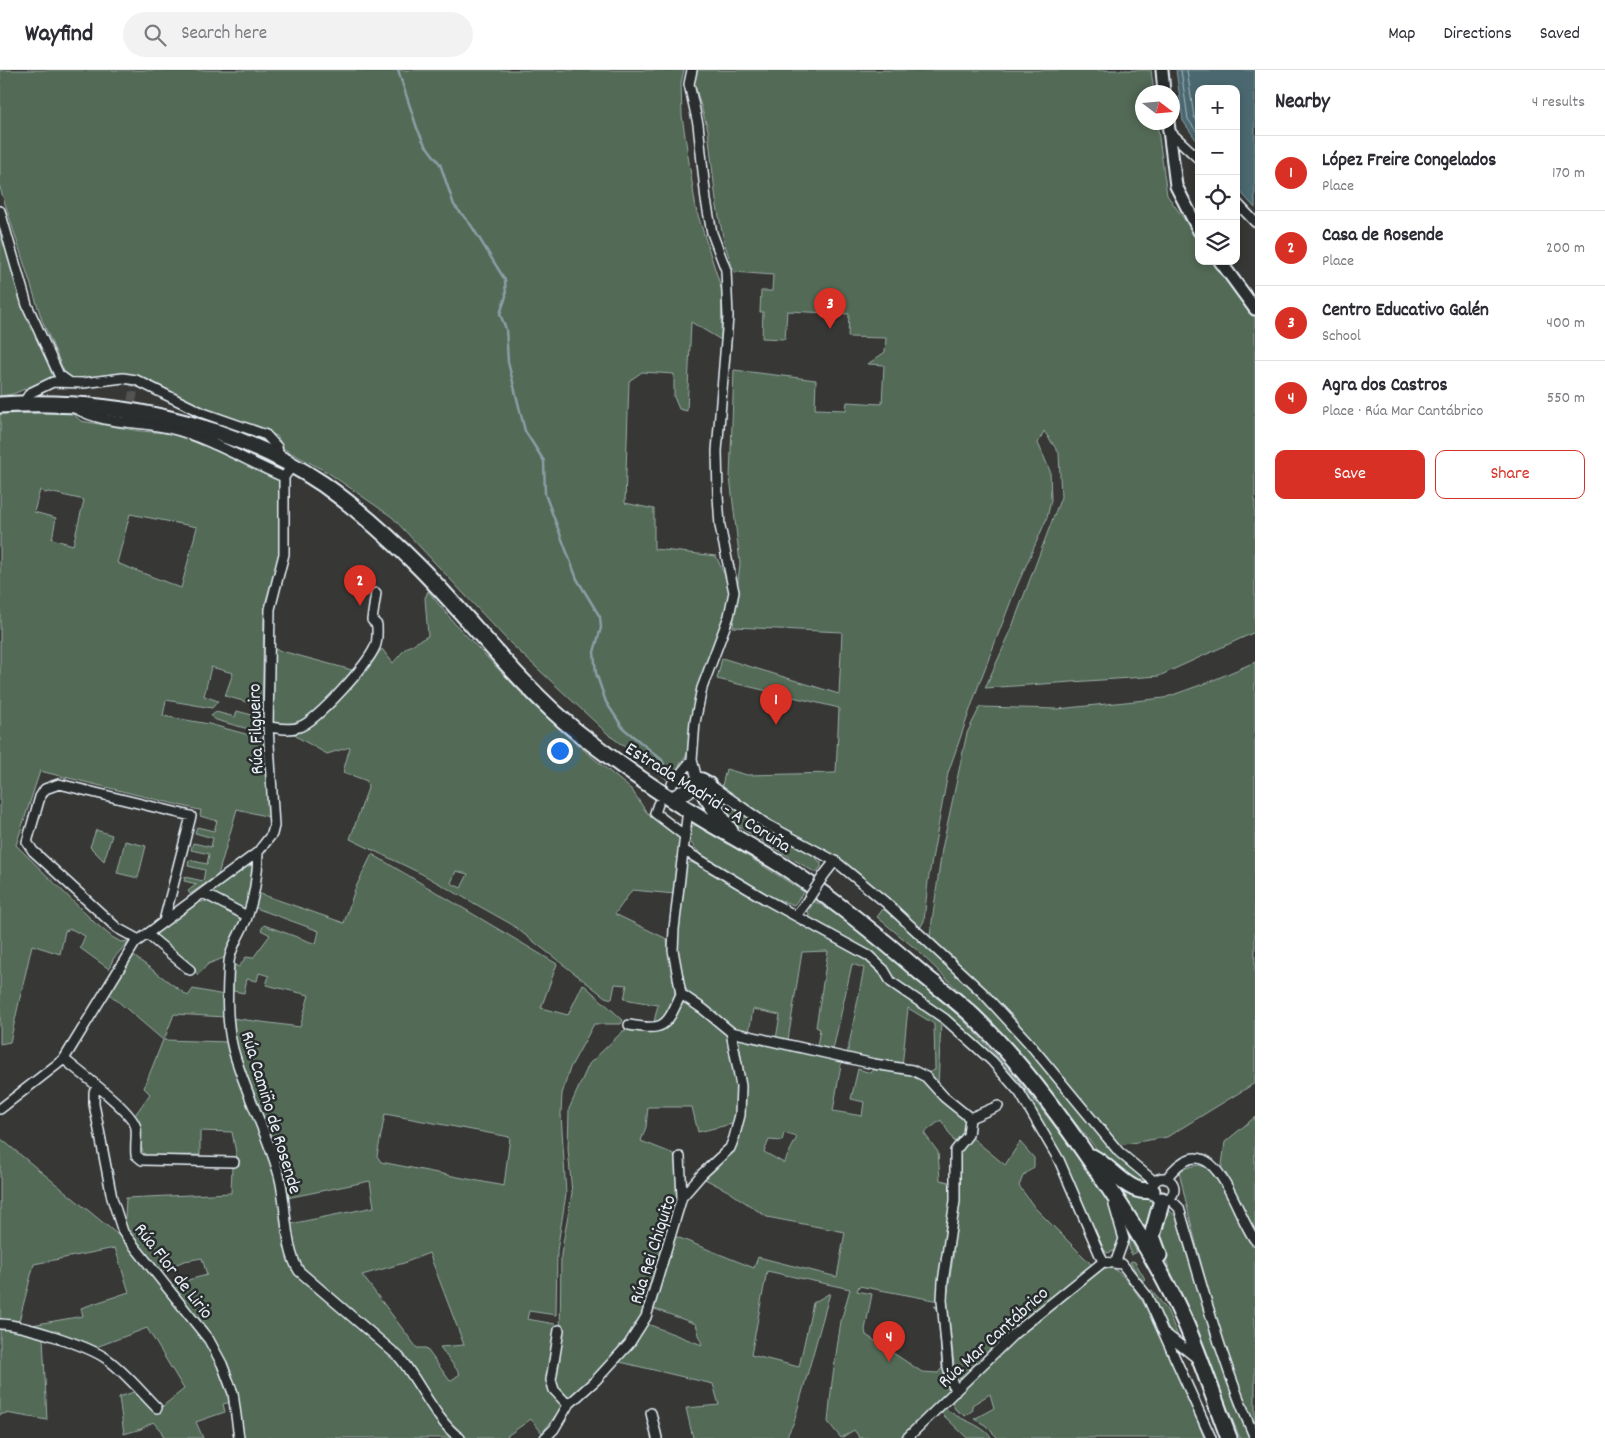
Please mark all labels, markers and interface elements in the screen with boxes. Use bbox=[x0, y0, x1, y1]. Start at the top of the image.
search box bbox=[123, 12, 473, 57]
text: Wayfind bbox=[25, 18, 93, 52]
icon: search bbox=[141, 21, 169, 49]
text: Search here bbox=[181, 21, 267, 48]
text: Map bbox=[1388, 22, 1415, 47]
text: Directions bbox=[1443, 22, 1512, 47]
text: Saved bbox=[1540, 22, 1580, 47]
north arrow bbox=[1135, 85, 1180, 130]
map controls bbox=[1195, 85, 1240, 265]
button: + bbox=[1195, 85, 1240, 130]
text: Nearby bbox=[1275, 88, 1330, 118]
text: 4 results bbox=[1532, 91, 1585, 114]
button: − bbox=[1195, 130, 1240, 175]
text: López Freire Congelados bbox=[1322, 148, 1496, 175]
text: 1 bbox=[1289, 162, 1293, 185]
text: 170 m bbox=[1552, 162, 1585, 185]
button: locate bbox=[1195, 175, 1240, 220]
text: Place bbox=[1322, 175, 1354, 198]
button: layers bbox=[1195, 220, 1240, 265]
text: Casa de Rosende bbox=[1322, 223, 1443, 250]
text: 2 bbox=[1288, 237, 1295, 260]
text: 200 m bbox=[1546, 237, 1585, 260]
text: Place bbox=[1322, 250, 1354, 273]
pin: 3 bbox=[814, 288, 846, 329]
text: Centro Educativo Galén bbox=[1322, 298, 1489, 325]
text: 3 bbox=[1287, 312, 1295, 335]
text: 400 m bbox=[1546, 312, 1585, 335]
text: School bbox=[1322, 325, 1361, 348]
text: Agra dos Castros bbox=[1322, 373, 1448, 400]
text: 4 bbox=[1288, 387, 1294, 410]
text: 550 m bbox=[1547, 387, 1585, 410]
text: Place · Rúa Mar Cantábrico bbox=[1322, 400, 1483, 423]
button: Save bbox=[1275, 450, 1425, 499]
button: Share bbox=[1435, 450, 1585, 499]
pin: 2 bbox=[344, 565, 376, 606]
street label: Rúa Filgueiro bbox=[242, 683, 273, 775]
pin: 1 bbox=[760, 684, 792, 725]
street label: Estrada Madrid - A Coruña bbox=[619, 737, 796, 862]
your location bbox=[547, 738, 573, 764]
street label: Rúa Camiño de Rosende bbox=[232, 1028, 307, 1198]
street label: Rúa Rei Chiquito bbox=[624, 1192, 685, 1308]
street label: Rúa Flor de Lirio bbox=[126, 1218, 218, 1326]
street label: Rúa Mar Cantábrico bbox=[933, 1282, 1056, 1396]
pin: 4 bbox=[873, 1321, 905, 1362]

